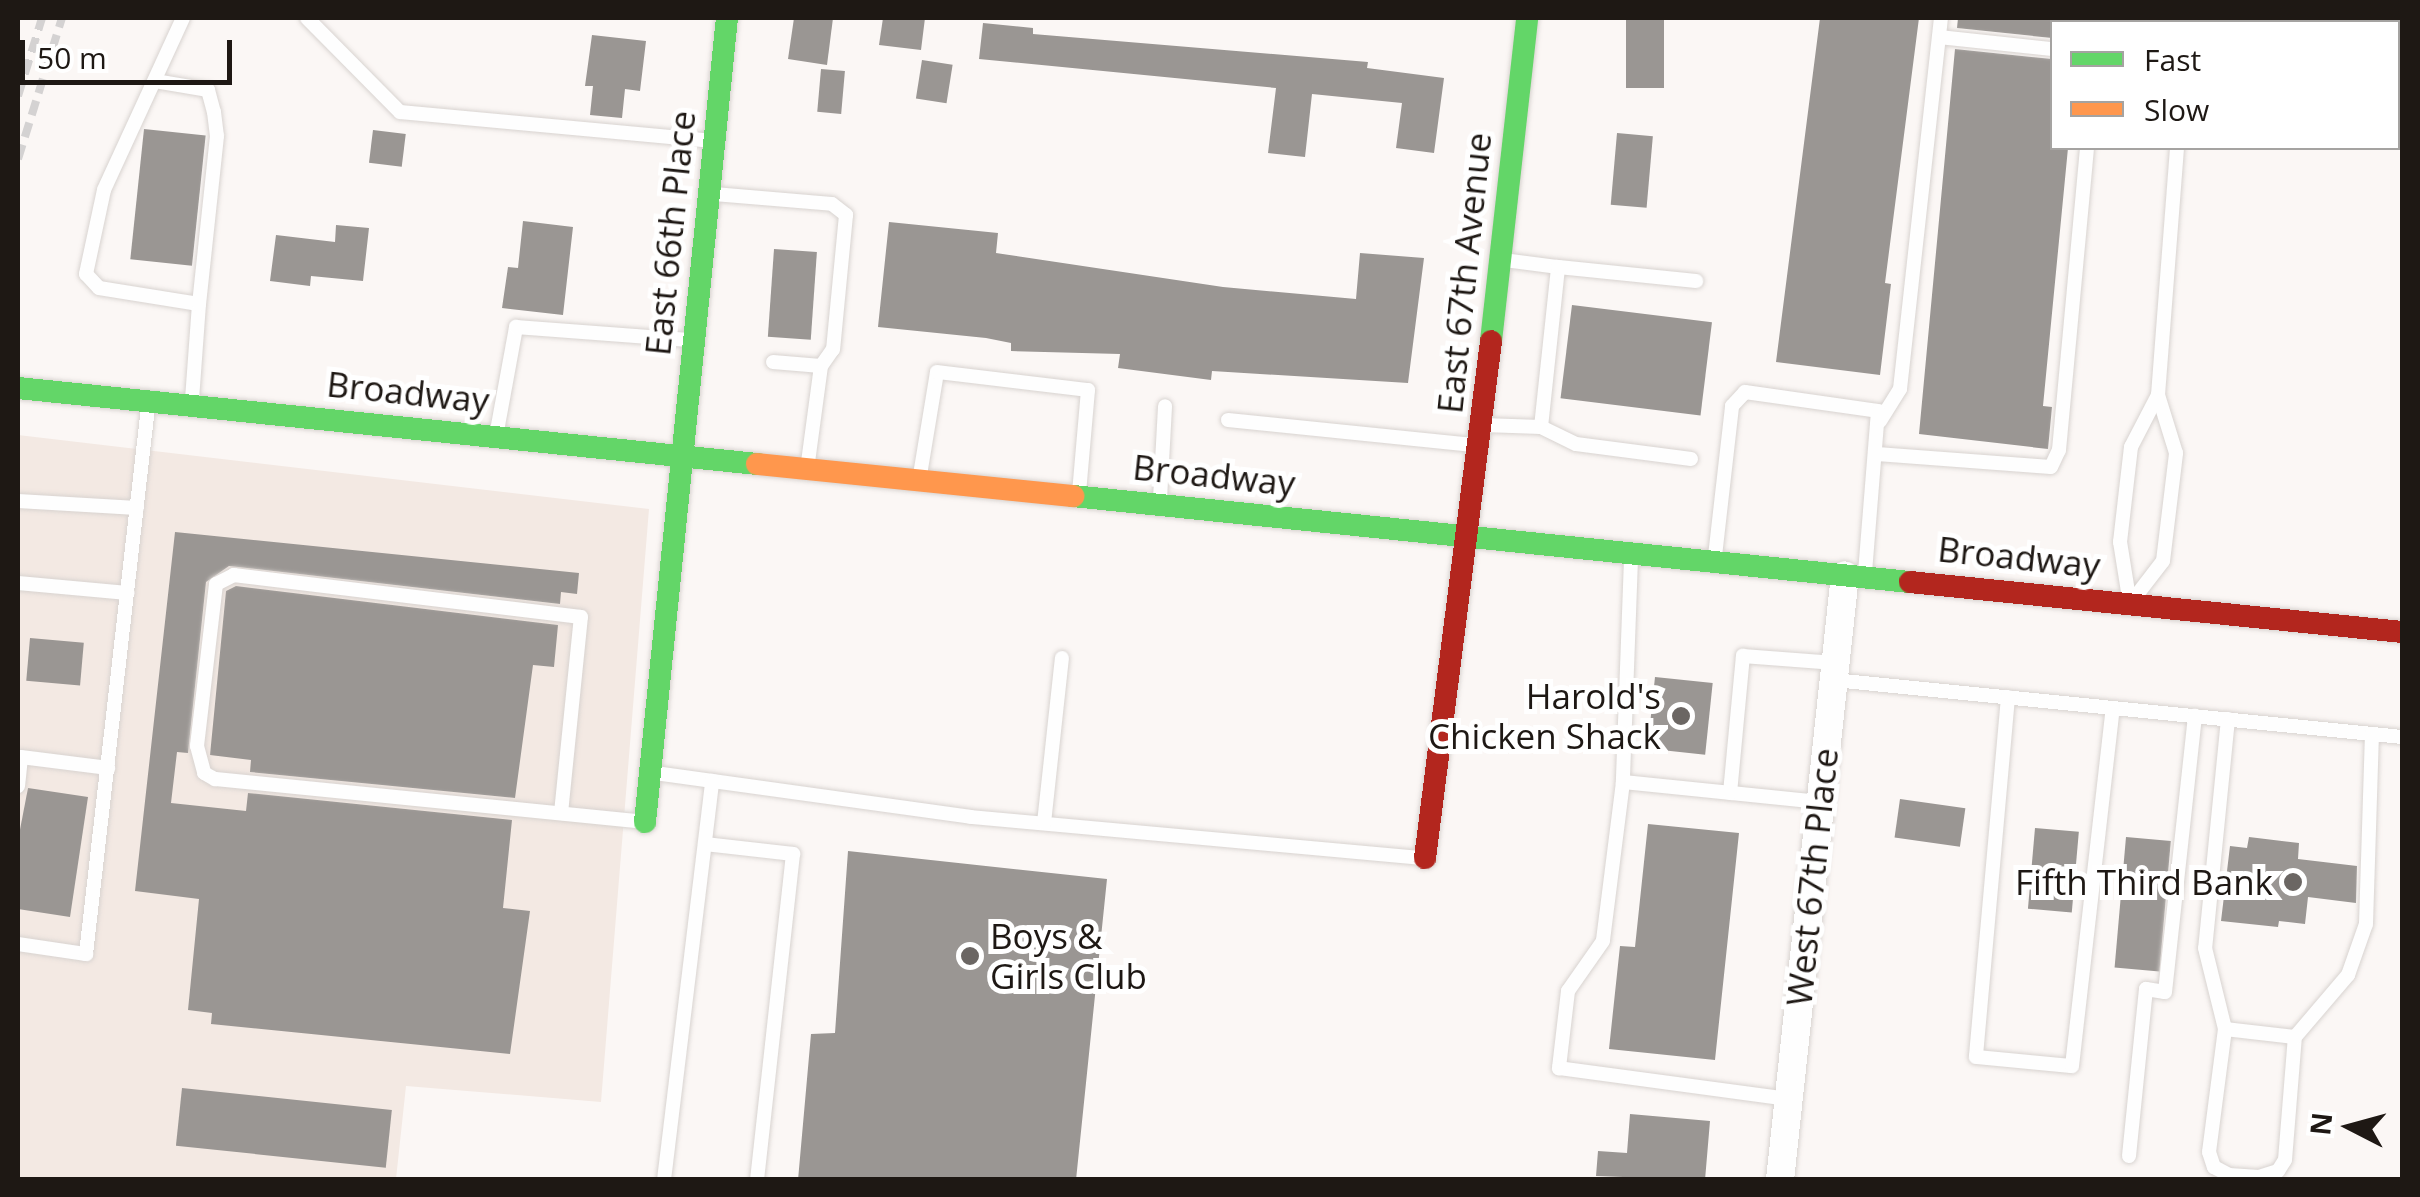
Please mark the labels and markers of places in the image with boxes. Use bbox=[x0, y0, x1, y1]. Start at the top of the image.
place label: Harold's Chicken Shack bbox=[1428, 675, 1661, 757]
marker: Harold's Chicken Shack bbox=[1670, 705, 1692, 727]
place label: Fifth Third Bank bbox=[2015, 861, 2273, 903]
marker: Fifth Third Bank bbox=[2282, 871, 2304, 893]
place label: Boys & Girls Club bbox=[990, 915, 1147, 997]
marker: Boys & Girls Club bbox=[959, 945, 981, 967]

